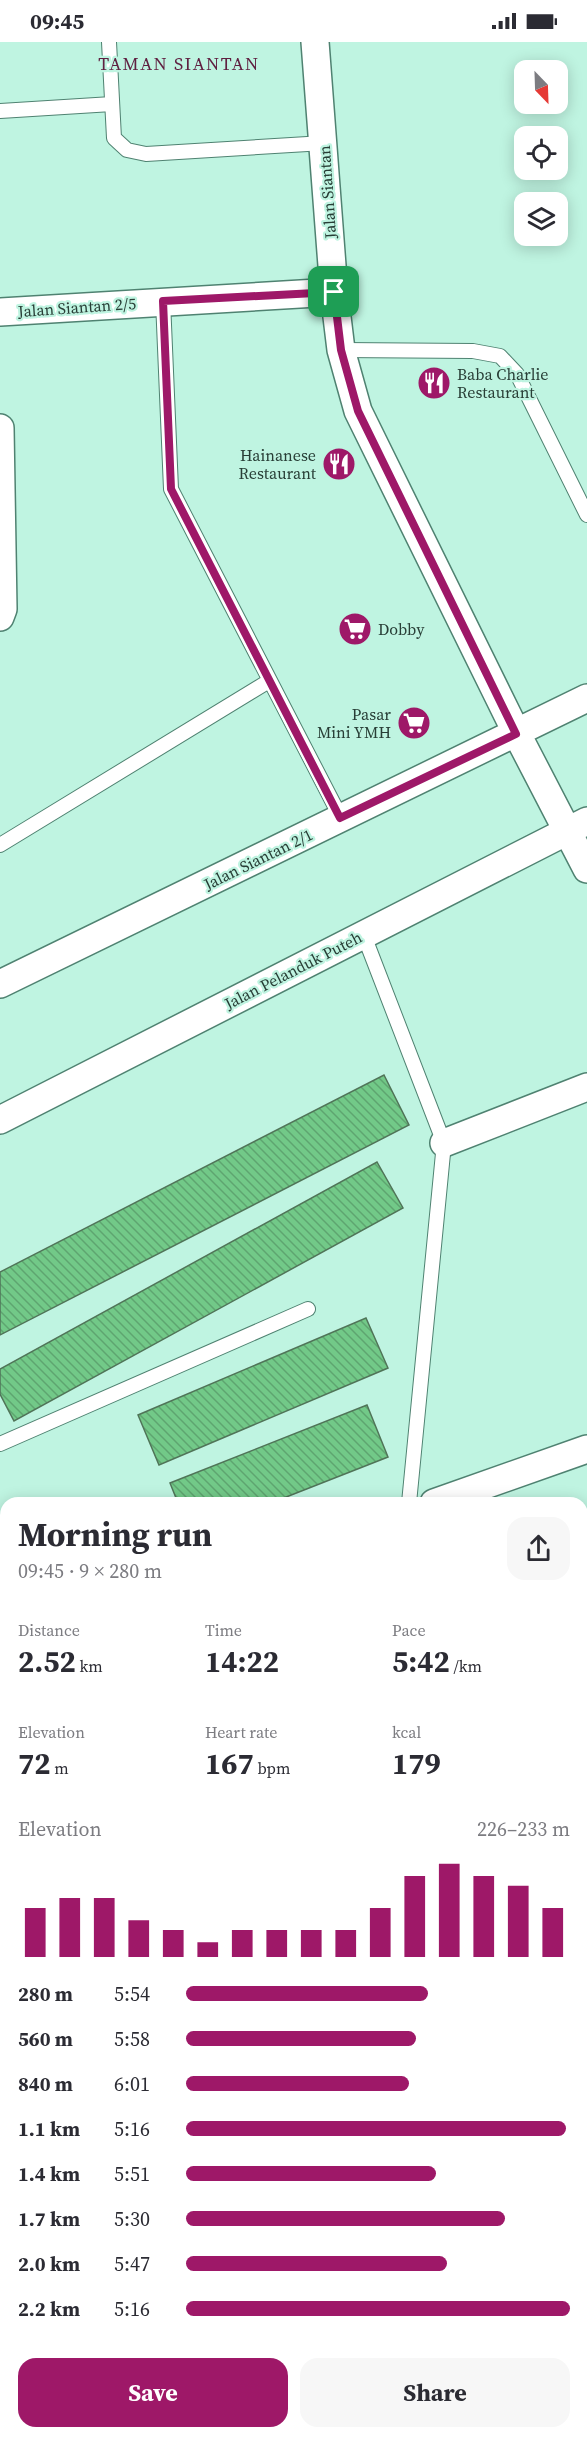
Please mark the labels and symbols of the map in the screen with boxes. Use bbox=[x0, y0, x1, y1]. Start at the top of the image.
district label: TAMAN SIANTAN bbox=[98, 51, 260, 76]
north arrow bbox=[514, 60, 568, 114]
street label: Jalan Siantan bbox=[313, 144, 341, 240]
pin bbox=[308, 266, 359, 317]
street label: Jalan Siantan 2/5 bbox=[16, 292, 137, 322]
place label: Baba Charlie Restaurant bbox=[457, 363, 548, 403]
restaurant icon: Baba Charlie Restaurant bbox=[416, 365, 452, 401]
place label: Hainanese Restaurant bbox=[238, 444, 317, 484]
restaurant icon: Hainanese Restaurant bbox=[321, 446, 357, 482]
supermarket icon: Dobby bbox=[337, 611, 373, 647]
place label: Dobby bbox=[378, 618, 425, 640]
place label: Pasar Mini YMH bbox=[317, 703, 391, 743]
supermarket icon: Pasar Mini YMH bbox=[396, 705, 432, 741]
street label: Jalan Siantan 2/1 bbox=[199, 823, 316, 895]
street label: Jalan Pelanduk Puteh bbox=[220, 926, 366, 1015]

